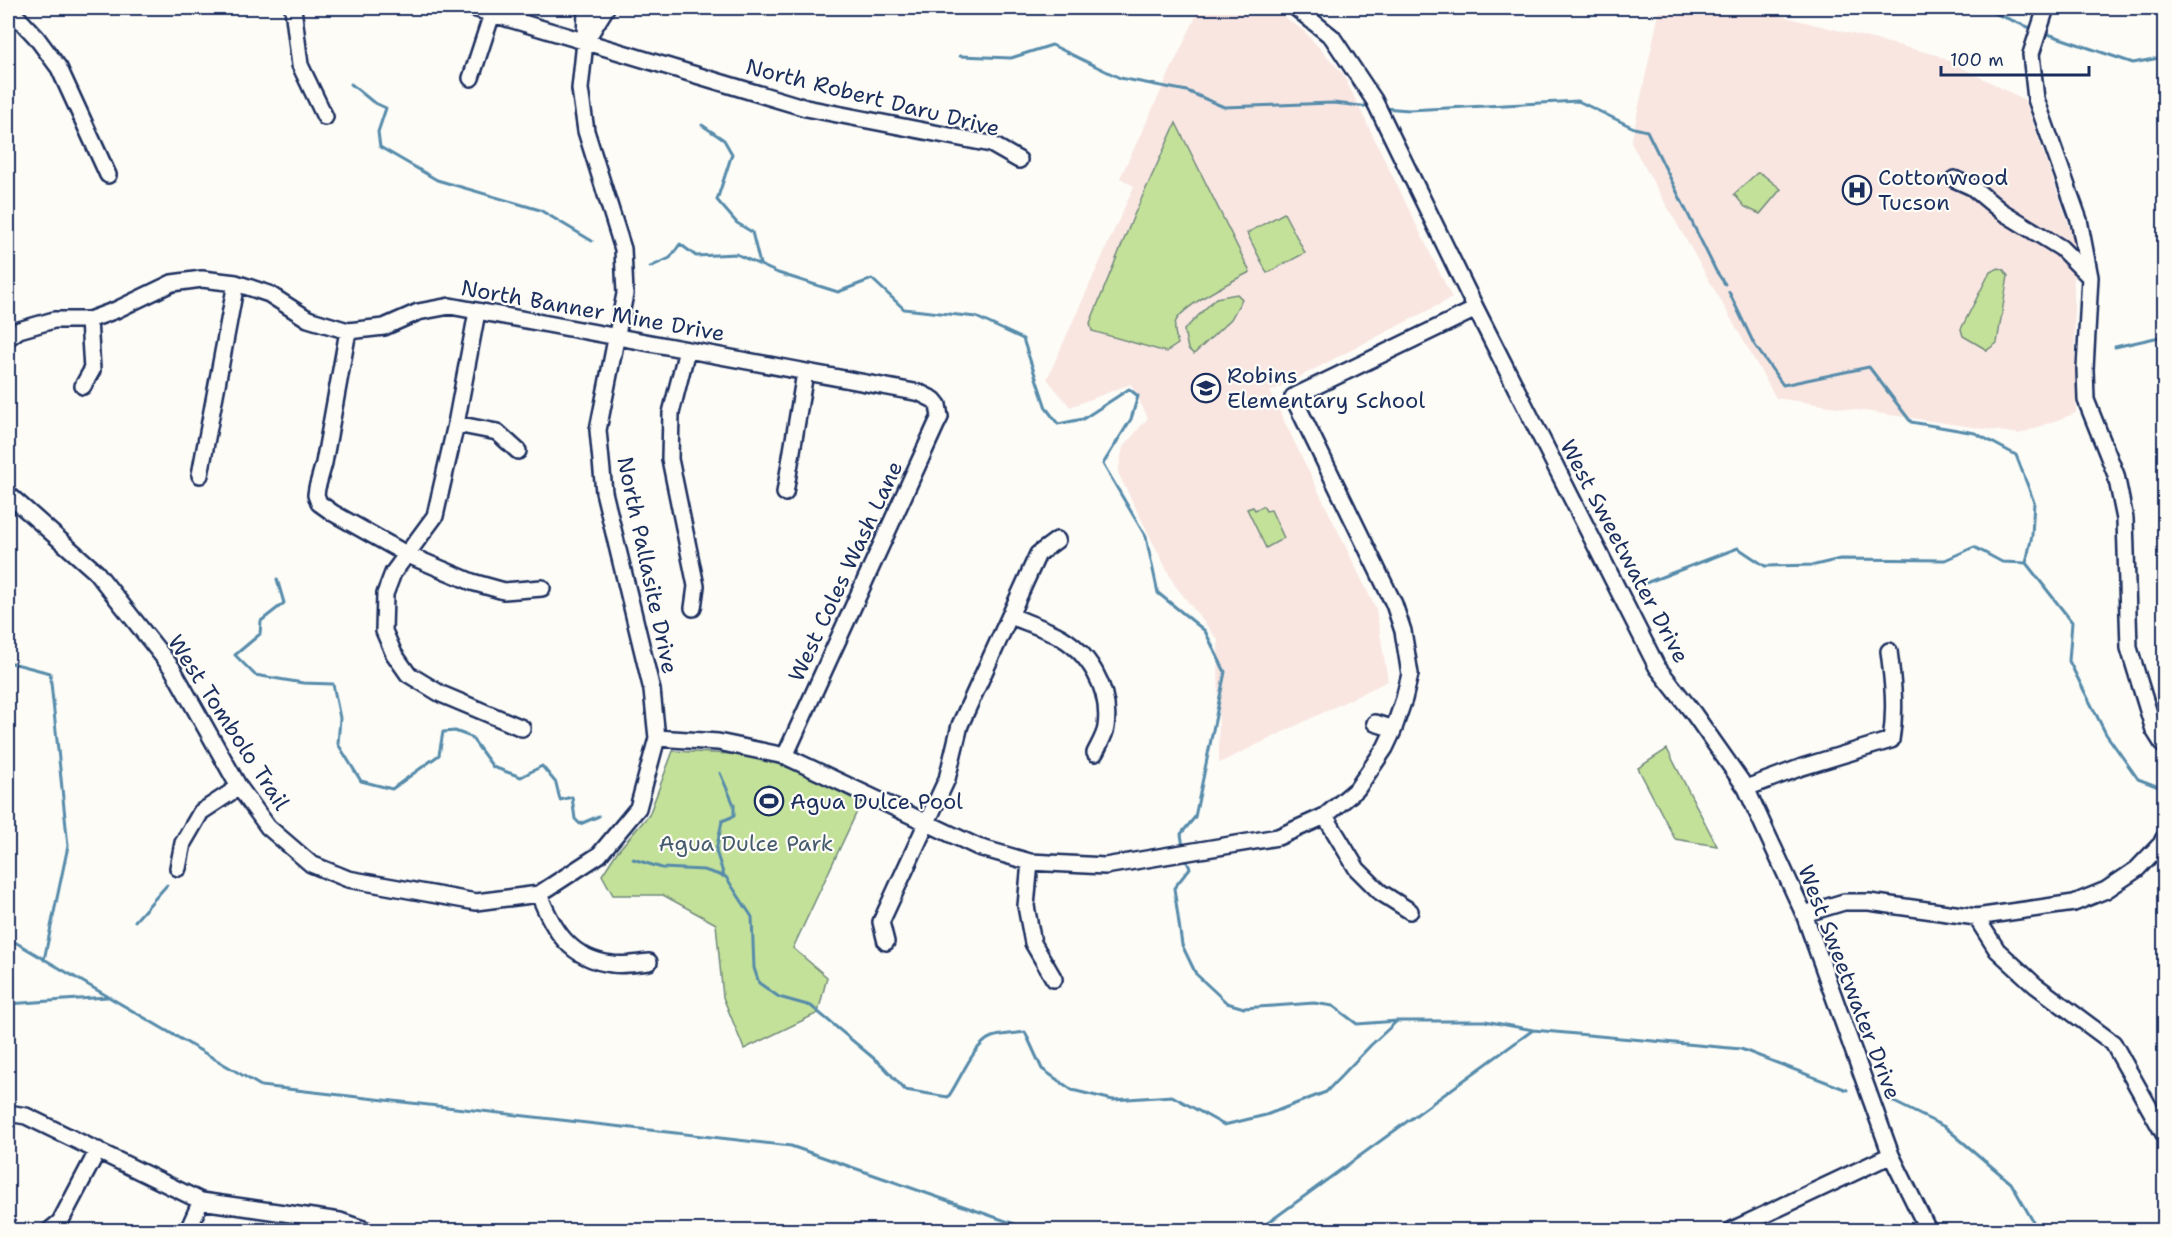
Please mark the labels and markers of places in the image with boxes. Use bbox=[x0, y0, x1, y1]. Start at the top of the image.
place label: Cottonwood Tucson bbox=[1878, 163, 2008, 217]
hospital icon: Cottonwood Tucson bbox=[1841, 174, 1873, 206]
place label: Robins Elementary School bbox=[1227, 361, 1425, 415]
school or university icon: Robins Elementary School bbox=[1190, 372, 1222, 404]
sports icon: Agua Dulce Pool bbox=[753, 785, 785, 817]
place label: Agua Dulce Pool bbox=[790, 787, 963, 816]

